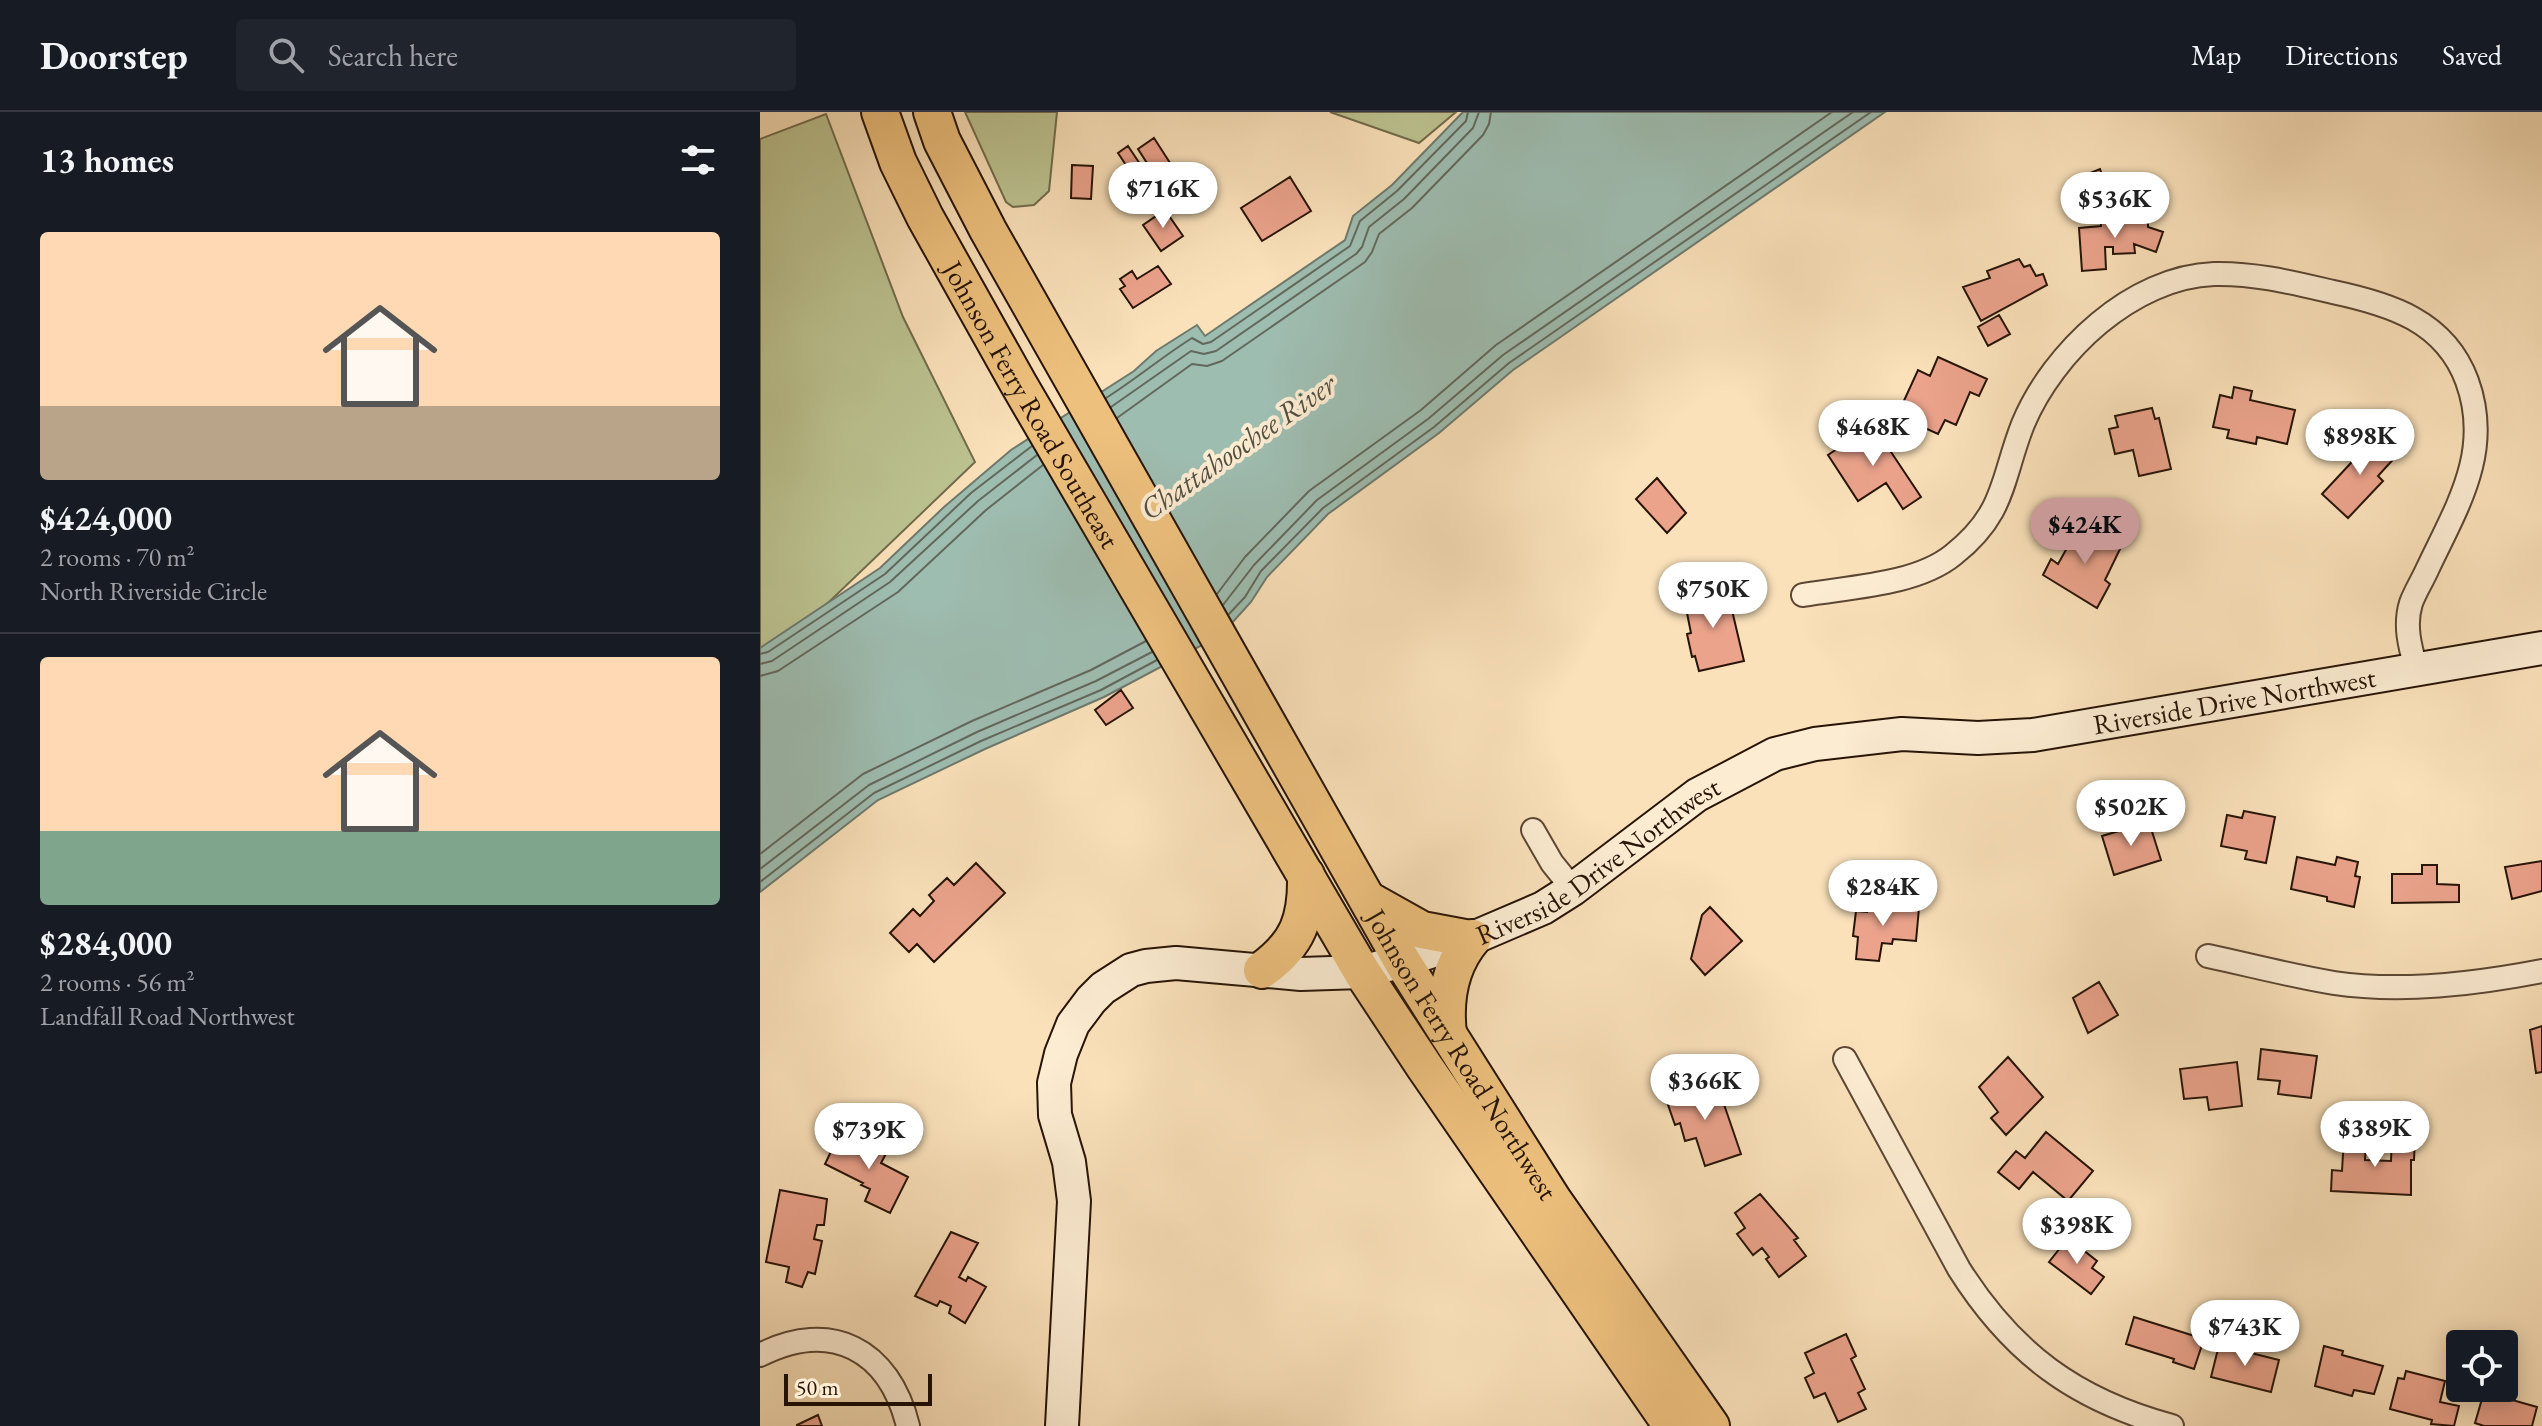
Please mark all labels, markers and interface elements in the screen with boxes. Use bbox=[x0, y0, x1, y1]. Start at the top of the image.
search box bbox=[236, 19, 796, 91]
text: Doorstep bbox=[40, 31, 188, 80]
icon: search bbox=[264, 33, 308, 77]
text: Search here bbox=[328, 36, 458, 75]
text: Map bbox=[2191, 37, 2241, 73]
text: Directions bbox=[2285, 37, 2398, 73]
text: Saved bbox=[2442, 37, 2502, 73]
text: 13 homes bbox=[40, 138, 174, 182]
icon: filters bbox=[676, 138, 720, 182]
pin: $716K bbox=[1107, 162, 1219, 230]
text: $716K bbox=[1126, 171, 1200, 205]
pin: $536K bbox=[2059, 172, 2171, 240]
text: $536K bbox=[2078, 181, 2152, 215]
street label: Johnson Ferry Road Southeast bbox=[934, 252, 1129, 555]
icon: home bbox=[308, 284, 452, 428]
water label: Chattahoochee River bbox=[1132, 364, 1345, 529]
pin: $468K bbox=[1817, 400, 1929, 468]
text: $468K bbox=[1836, 409, 1910, 443]
pin: $898K bbox=[2304, 409, 2416, 477]
text: $898K bbox=[2323, 418, 2397, 452]
text: $424,000 bbox=[40, 496, 172, 540]
pin: $424K bbox=[2029, 498, 2141, 566]
text: $424K bbox=[2048, 507, 2122, 541]
text: 2 rooms · 70 m² bbox=[40, 540, 195, 574]
pin: $750K bbox=[1657, 562, 1769, 630]
text: $750K bbox=[1676, 571, 1750, 605]
text: North Riverside Circle bbox=[40, 574, 267, 608]
street label: Riverside Drive Northwest bbox=[2090, 659, 2378, 742]
icon: home bbox=[308, 709, 452, 853]
street label: Riverside Drive Northwest bbox=[1470, 768, 1726, 953]
pin: $502K bbox=[2075, 780, 2187, 848]
text: $502K bbox=[2094, 789, 2168, 823]
pin: $284K bbox=[1827, 860, 1939, 928]
text: $284K bbox=[1846, 869, 1920, 903]
street label: Johnson Ferry Road Northwest bbox=[1357, 901, 1566, 1207]
text: $284,000 bbox=[40, 921, 172, 965]
text: 2 rooms · 56 m² bbox=[40, 965, 195, 999]
text: Landfall Road Northwest bbox=[40, 999, 295, 1033]
pin: $366K bbox=[1649, 1054, 1761, 1122]
text: $366K bbox=[1668, 1063, 1742, 1097]
pin: $389K bbox=[2319, 1101, 2431, 1169]
pin: $739K bbox=[813, 1103, 925, 1171]
text: $389K bbox=[2338, 1110, 2412, 1144]
text: $739K bbox=[832, 1112, 906, 1146]
pin: $398K bbox=[2021, 1198, 2133, 1266]
text: $398K bbox=[2040, 1207, 2114, 1241]
pin: $743K bbox=[2189, 1300, 2301, 1368]
text: $743K bbox=[2208, 1309, 2282, 1343]
map controls bbox=[2446, 1330, 2518, 1402]
button: locate bbox=[2446, 1330, 2518, 1402]
scale bar bbox=[784, 1370, 932, 1406]
text: 50 m bbox=[796, 1373, 839, 1402]

